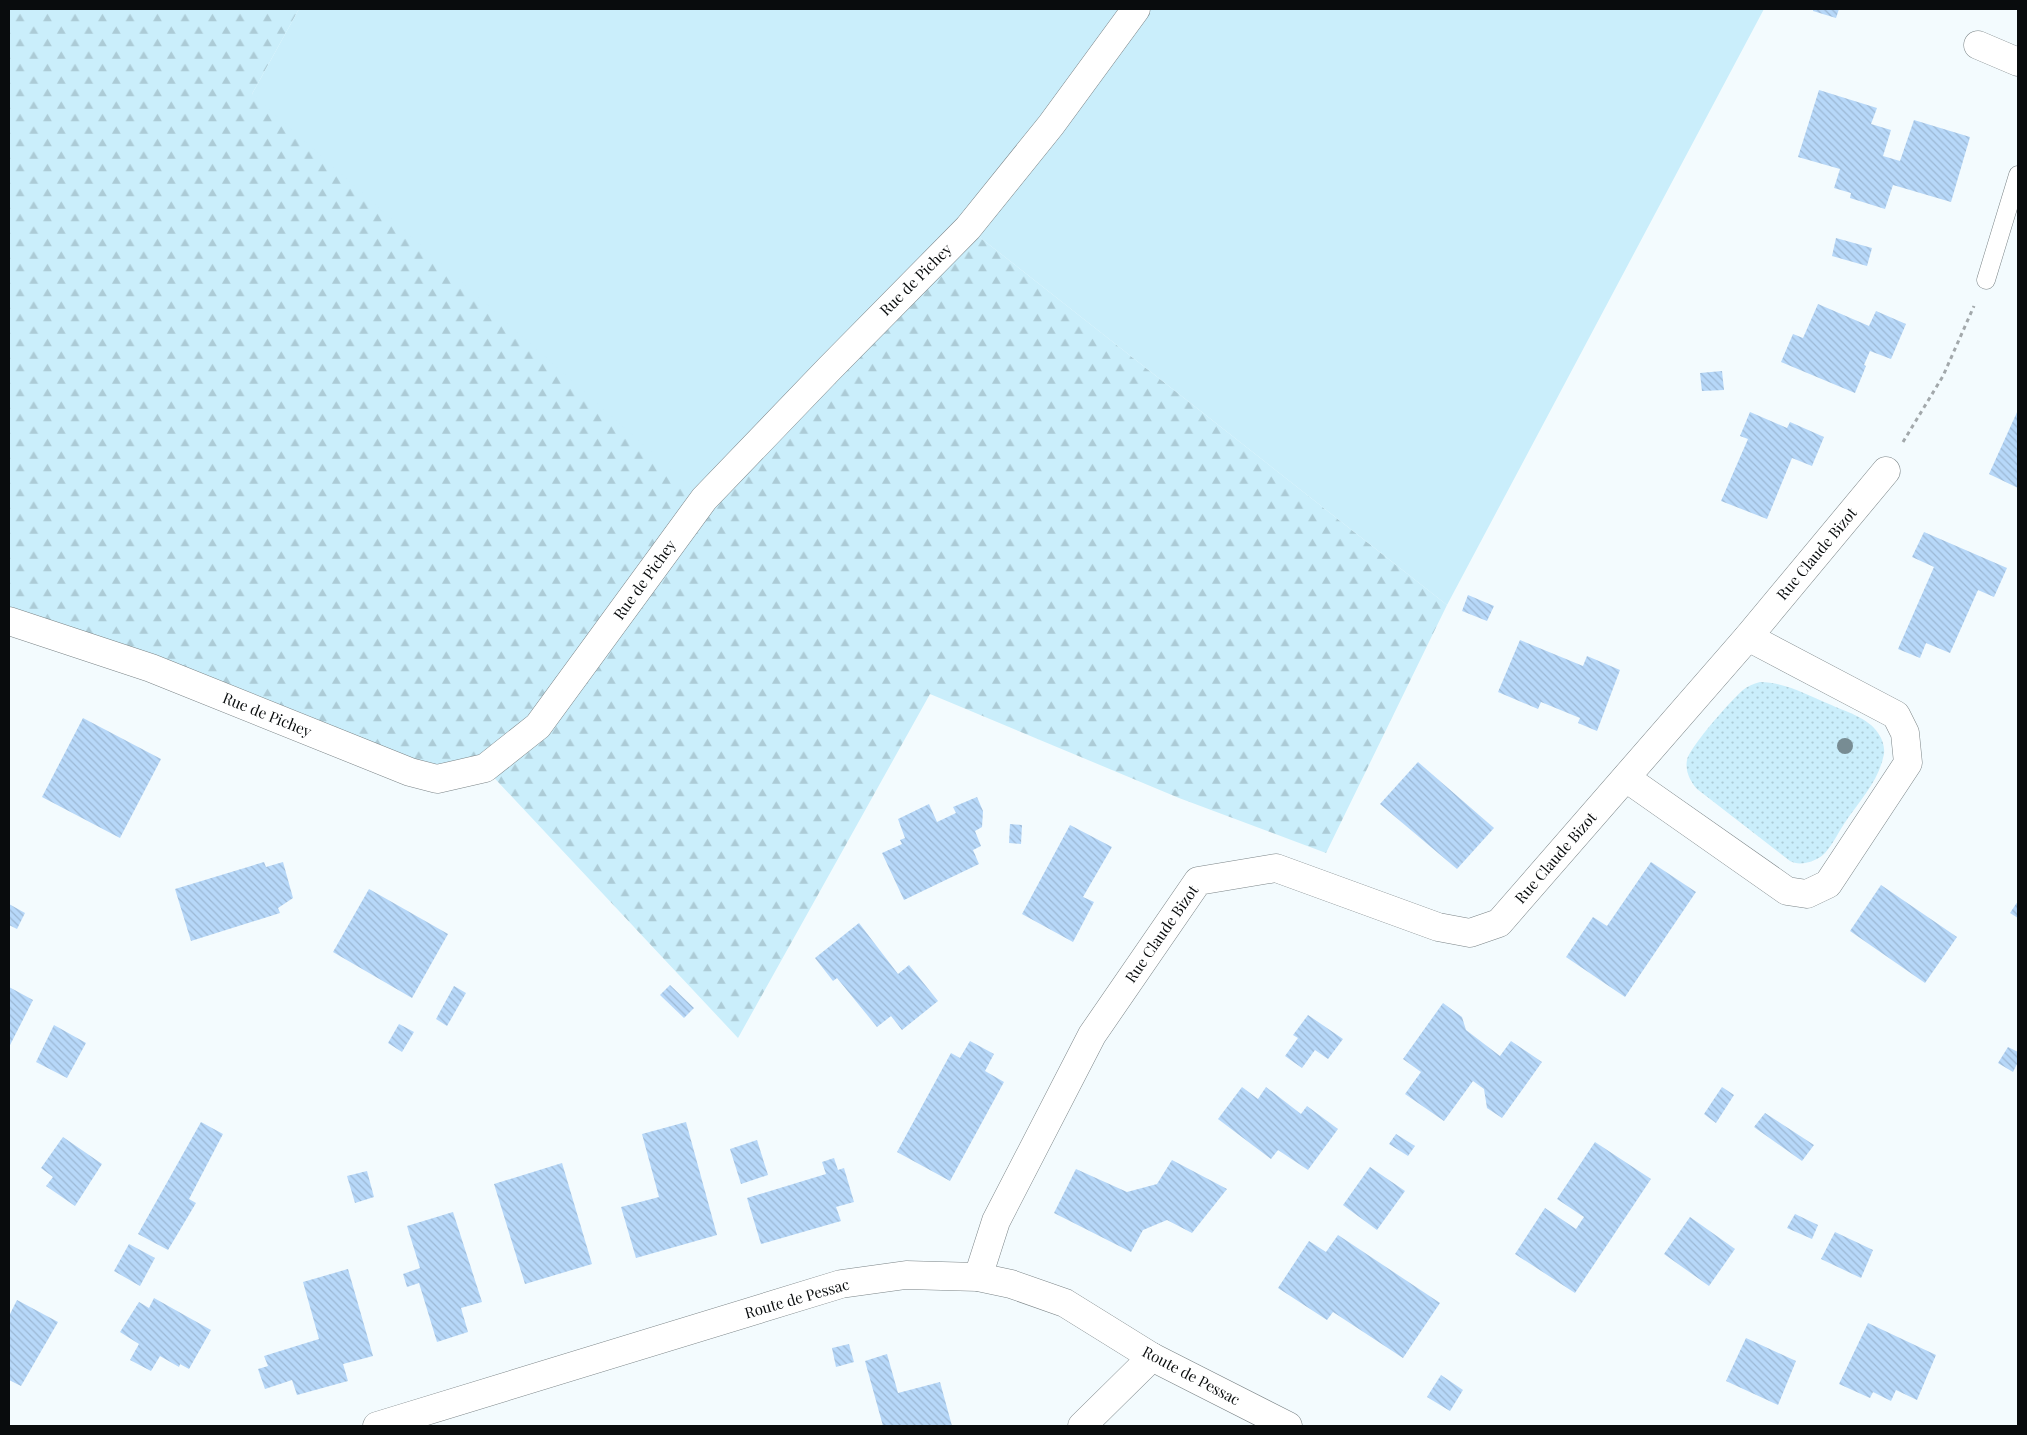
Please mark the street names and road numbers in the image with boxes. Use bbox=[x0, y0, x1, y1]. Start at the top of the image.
street label: Rue de Pichey bbox=[875, 239, 956, 320]
street label: Rue Claude Bizot bbox=[1772, 502, 1861, 604]
street label: Rue de Pichey bbox=[608, 535, 680, 623]
street label: Rue de Pichey bbox=[220, 687, 315, 741]
street label: Rue Claude Bizot bbox=[1510, 807, 1601, 907]
street label: Rue Claude Bizot bbox=[1120, 880, 1203, 986]
street label: Route de Pessac bbox=[742, 1274, 851, 1322]
street label: Route de Pessac bbox=[1139, 1341, 1244, 1409]

